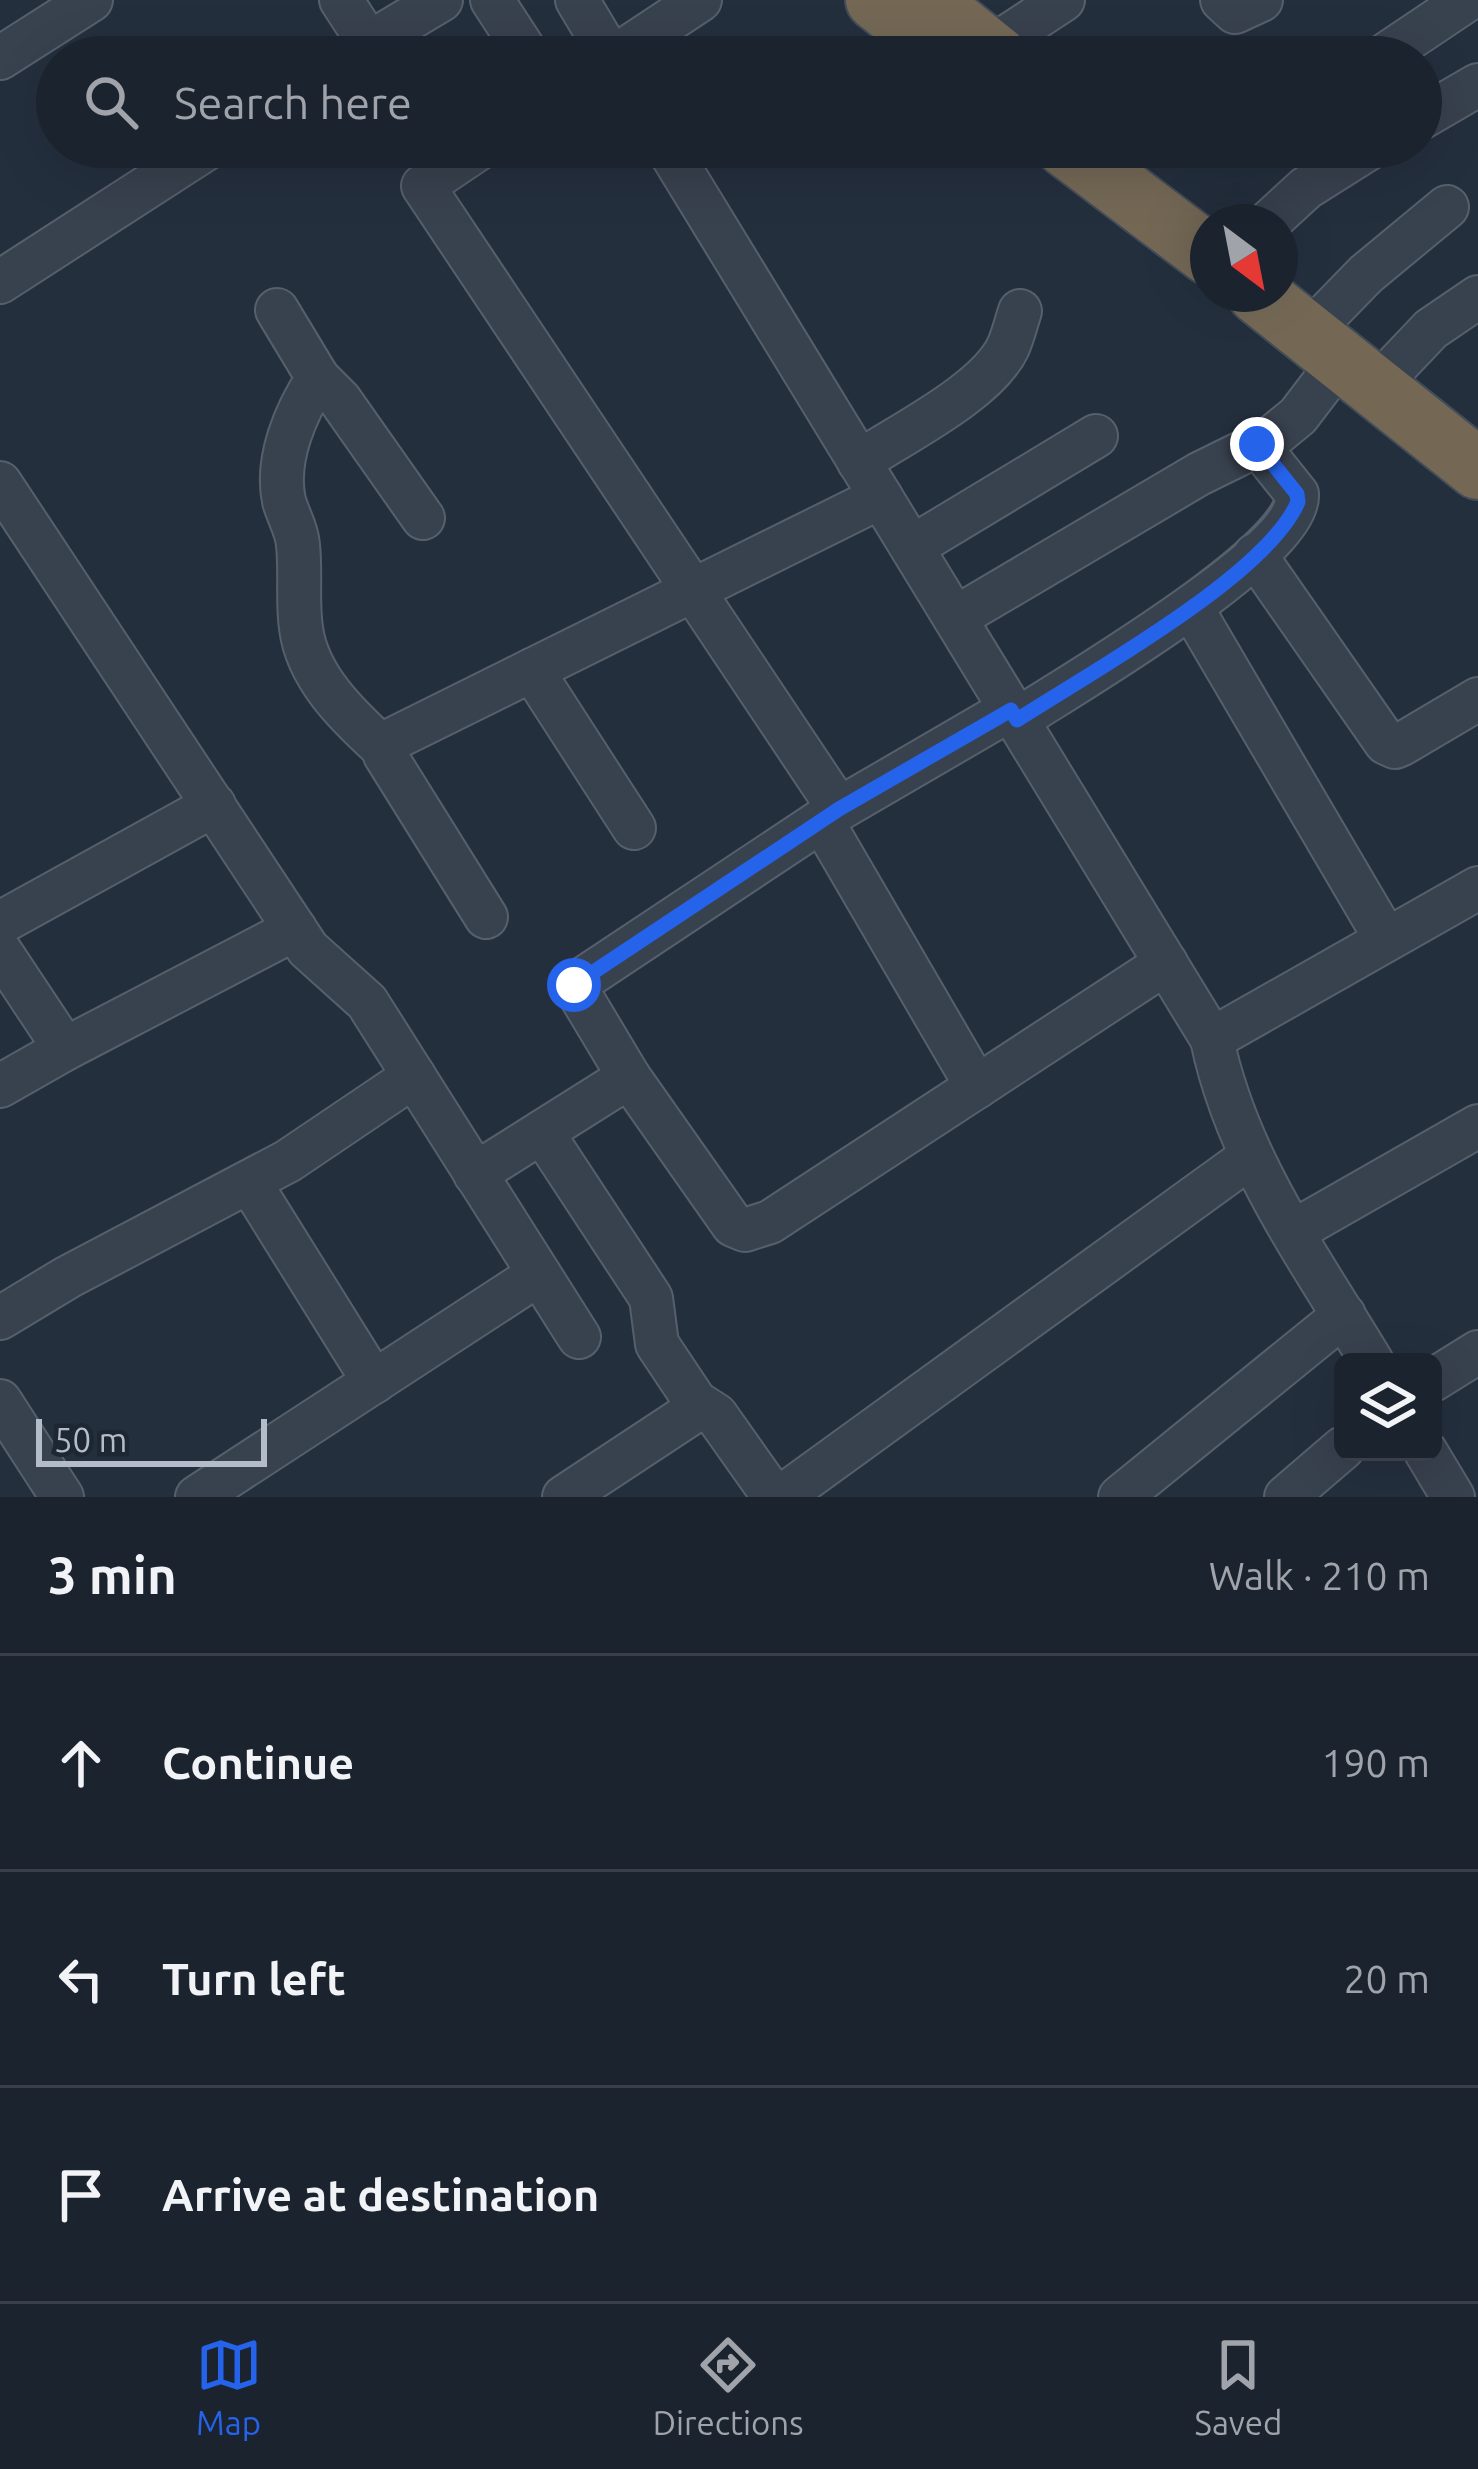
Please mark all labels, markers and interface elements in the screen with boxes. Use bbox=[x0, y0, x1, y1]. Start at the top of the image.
search box bbox=[36, 36, 1442, 168]
icon: search bbox=[78, 69, 144, 135]
text: Search here bbox=[174, 77, 412, 128]
north arrow bbox=[1190, 204, 1298, 312]
route end bbox=[1230, 417, 1284, 471]
route start bbox=[547, 958, 601, 1012]
map controls bbox=[1334, 1353, 1442, 1461]
button: layers bbox=[1334, 1353, 1442, 1461]
scale bar bbox=[36, 1413, 267, 1466]
text: 50 m bbox=[54, 1421, 127, 1458]
text: 3 min bbox=[48, 1546, 177, 1604]
text: Walk · 210 m bbox=[1209, 1554, 1430, 1597]
icon: ahead bbox=[48, 1730, 114, 1796]
text: Continue bbox=[162, 1737, 354, 1788]
text: 190 m bbox=[1321, 1741, 1430, 1784]
icon: left bbox=[48, 1946, 114, 2012]
text: Turn left bbox=[162, 1953, 346, 2004]
text: 20 m bbox=[1343, 1957, 1430, 2000]
icon: arrive bbox=[48, 2162, 114, 2228]
text: Arrive at destination bbox=[162, 2169, 599, 2220]
tab: Map bbox=[196, 2332, 262, 2441]
tab: Directions bbox=[653, 2332, 803, 2441]
tab: Saved bbox=[1195, 2332, 1282, 2441]

